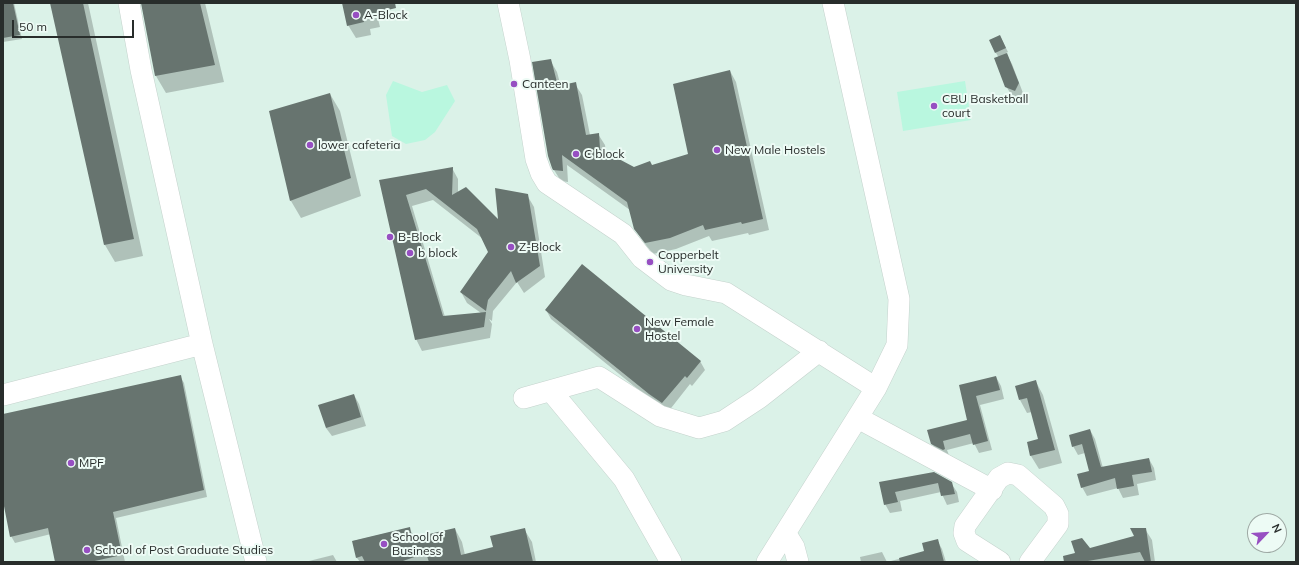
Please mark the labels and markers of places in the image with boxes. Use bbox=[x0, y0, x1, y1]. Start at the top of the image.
place label: A-Block bbox=[364, 8, 408, 22]
marker: A-Block bbox=[351, 10, 361, 20]
place label: Canteen bbox=[522, 77, 568, 91]
marker: Canteen bbox=[509, 79, 519, 89]
place label: CBU Basketball court bbox=[942, 92, 1028, 120]
marker: CBU Basketball court bbox=[929, 101, 939, 111]
place label: lower cafeteria bbox=[318, 138, 401, 152]
marker: lower cafeteria bbox=[305, 140, 315, 150]
place label: New Male Hostels bbox=[725, 143, 825, 157]
marker: New Male Hostels bbox=[712, 145, 722, 155]
place label: C block bbox=[584, 147, 624, 161]
marker: C block bbox=[571, 149, 581, 159]
place label: B-Block bbox=[398, 230, 441, 244]
marker: B-Block bbox=[385, 232, 395, 242]
place label: Z-Block bbox=[519, 240, 561, 254]
marker: Z-Block bbox=[506, 242, 516, 252]
place label: b block bbox=[418, 246, 457, 260]
marker: b block bbox=[405, 248, 415, 258]
place label: Copperbelt University bbox=[658, 248, 719, 276]
marker: Copperbelt University bbox=[645, 257, 655, 267]
place label: New Female Hostel bbox=[645, 315, 714, 343]
marker: New Female Hostel bbox=[632, 324, 642, 334]
place label: MPF bbox=[79, 456, 104, 470]
marker: MPF bbox=[66, 458, 76, 468]
place label: School of Business bbox=[392, 530, 443, 558]
marker: School of Business bbox=[379, 539, 389, 549]
place label: School of Post Graduate Studies bbox=[95, 543, 273, 557]
marker: School of Post Graduate Studies bbox=[82, 545, 92, 555]

